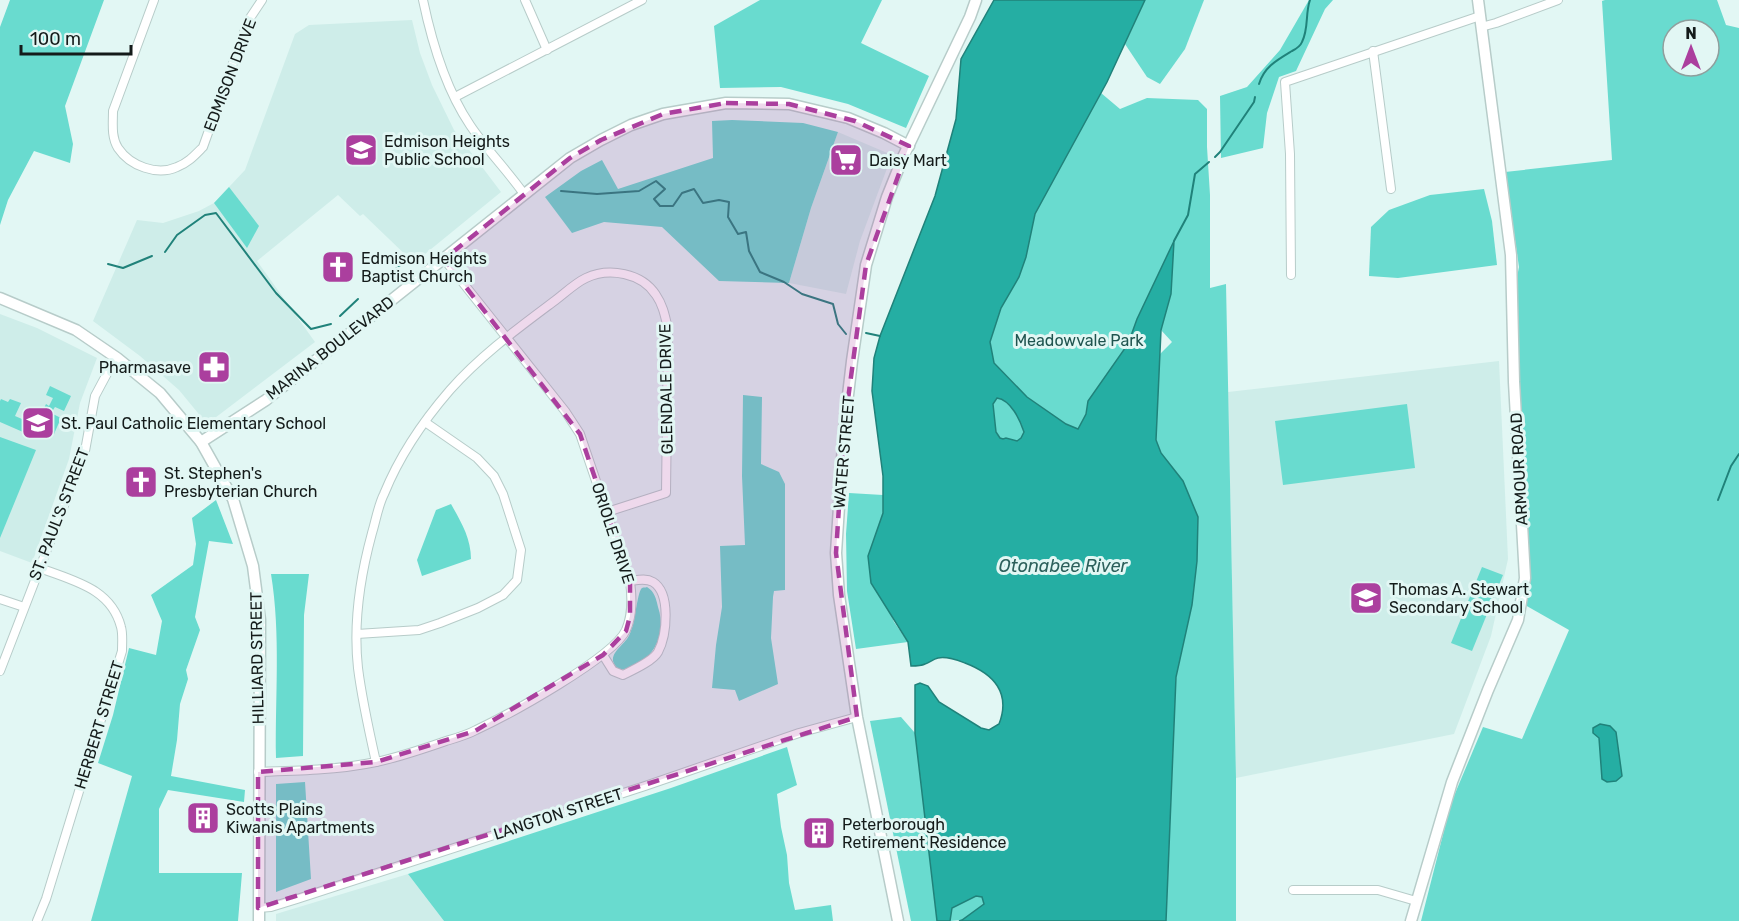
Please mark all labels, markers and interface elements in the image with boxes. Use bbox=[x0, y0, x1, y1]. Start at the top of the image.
street label: EDMISON DRIVE bbox=[200, 16, 260, 134]
scale bar bbox=[21, 18, 130, 56]
north arrow bbox=[1661, 18, 1721, 78]
text: N bbox=[1685, 24, 1697, 43]
text: 100 m bbox=[30, 28, 81, 50]
school or university icon: Edmison Heights Public School bbox=[343, 132, 379, 168]
place label: Edmison Heights Public School bbox=[384, 132, 510, 169]
supermarket icon: Daisy Mart bbox=[828, 142, 864, 178]
place label: Daisy Mart bbox=[869, 151, 947, 170]
church icon: Edmison Heights Baptist Church bbox=[320, 249, 356, 285]
place label: Edmison Heights Baptist Church bbox=[361, 249, 487, 286]
street label: MARINA BOULEVARD bbox=[262, 292, 398, 404]
street label: GLENDALE DRIVE bbox=[655, 323, 677, 455]
park label: Meadowvale Park bbox=[1014, 331, 1144, 350]
pharmacy icon: Pharmasave bbox=[196, 349, 232, 385]
place label: Pharmasave bbox=[99, 358, 191, 377]
street label: WATER STREET bbox=[830, 395, 858, 509]
school or university icon: St. Paul Catholic Elementary School bbox=[20, 405, 56, 441]
street label: ARMOUR ROAD bbox=[1507, 412, 1531, 526]
place label: St. Paul Catholic Elementary School bbox=[61, 414, 326, 433]
street label: ST. PAUL'S STREET bbox=[25, 445, 93, 583]
church icon: St. Stephen's Presbyterian Church bbox=[123, 464, 159, 500]
place label: St. Stephen's Presbyterian Church bbox=[164, 464, 318, 501]
street label: ORIOLE DRIVE bbox=[588, 480, 638, 586]
water label: Otonabee River bbox=[999, 555, 1129, 577]
school or university icon: Thomas A. Stewart Secondary School bbox=[1348, 580, 1384, 616]
place label: Thomas A. Stewart Secondary School bbox=[1389, 580, 1529, 617]
street label: HILLIARD STREET bbox=[246, 592, 268, 724]
street label: HERBERT STREET bbox=[70, 658, 128, 792]
street label: LANGTON STREET bbox=[491, 784, 625, 844]
building icon: Scotts Plains Kiwanis Apartments bbox=[185, 800, 221, 836]
place label: Scotts Plains Kiwanis Apartments bbox=[226, 800, 375, 837]
building icon: Peterborough Retirement Residence bbox=[801, 815, 837, 851]
place label: Peterborough Retirement Residence bbox=[842, 815, 1007, 852]

